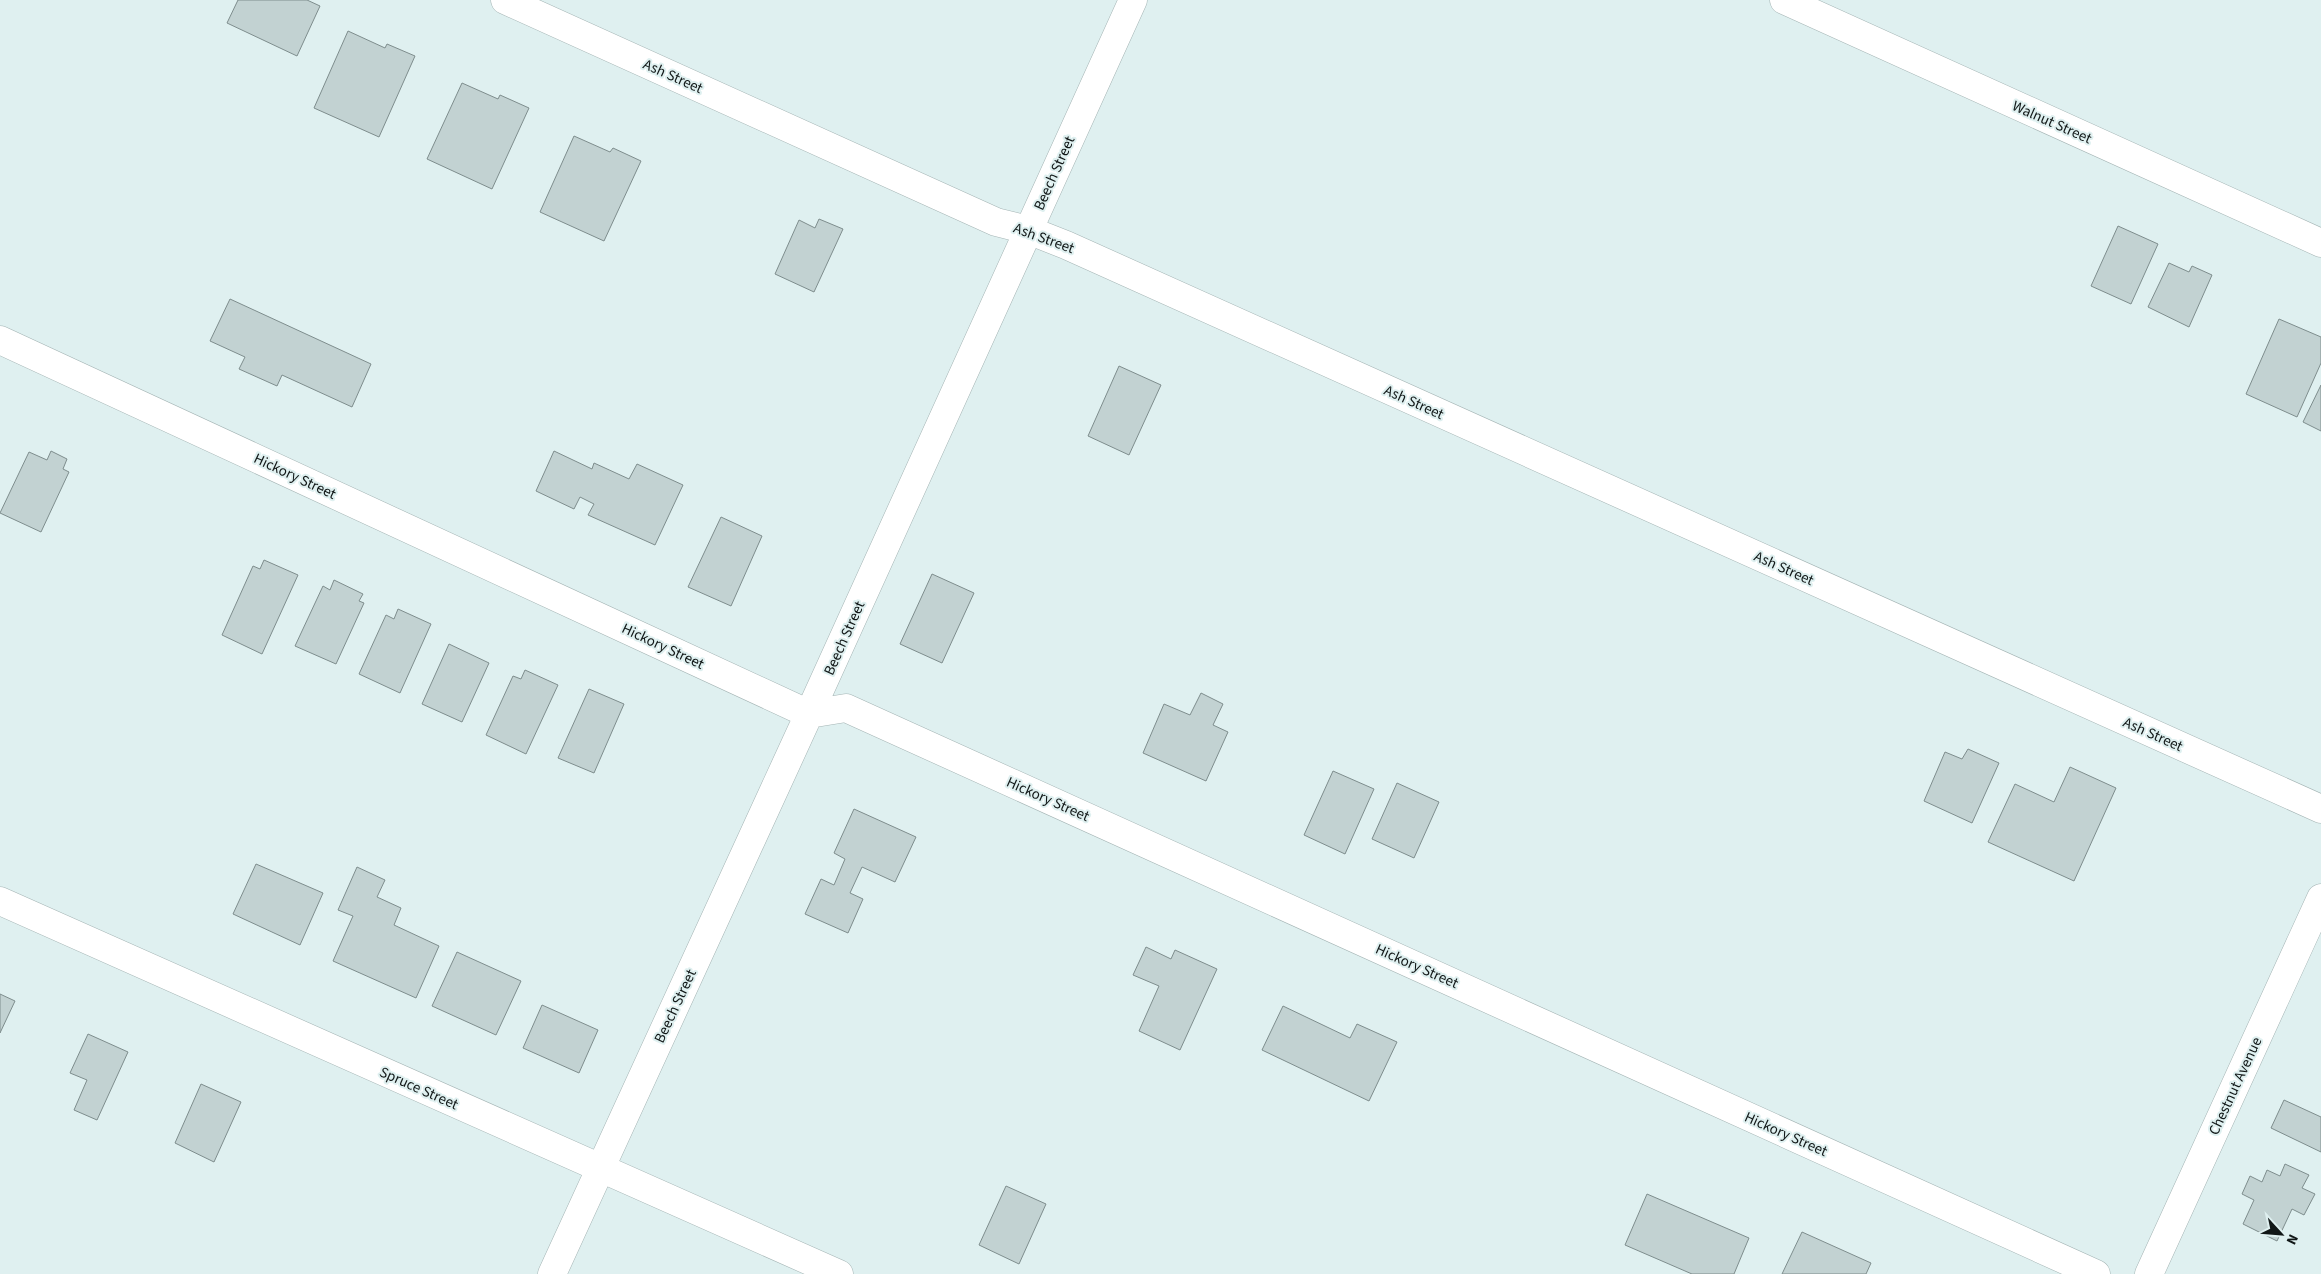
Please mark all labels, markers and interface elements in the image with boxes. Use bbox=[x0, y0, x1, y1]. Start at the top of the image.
street label: Ash Street bbox=[640, 54, 706, 99]
street label: Walnut Street bbox=[2009, 96, 2095, 149]
street label: Beech Street bbox=[1029, 133, 1080, 214]
street label: Ash Street bbox=[1010, 218, 1077, 259]
street label: Ash Street bbox=[1381, 380, 1447, 425]
street label: Hickory Street bbox=[250, 448, 339, 505]
street label: Ash Street bbox=[1751, 546, 1817, 591]
street label: Beech Street bbox=[819, 598, 870, 679]
street label: Hickory Street bbox=[618, 618, 707, 675]
street label: Ash Street bbox=[2120, 712, 2186, 757]
street label: Hickory Street bbox=[1003, 772, 1093, 827]
street label: Hickory Street bbox=[1372, 939, 1462, 994]
street label: Beech Street bbox=[649, 966, 702, 1047]
street label: Chestnut Avenue bbox=[2204, 1034, 2267, 1139]
street label: Spruce Street bbox=[376, 1062, 462, 1115]
street label: Hickory Street bbox=[1741, 1107, 1831, 1162]
north arrow bbox=[2256, 1209, 2306, 1259]
text: N bbox=[2281, 1231, 2303, 1248]

